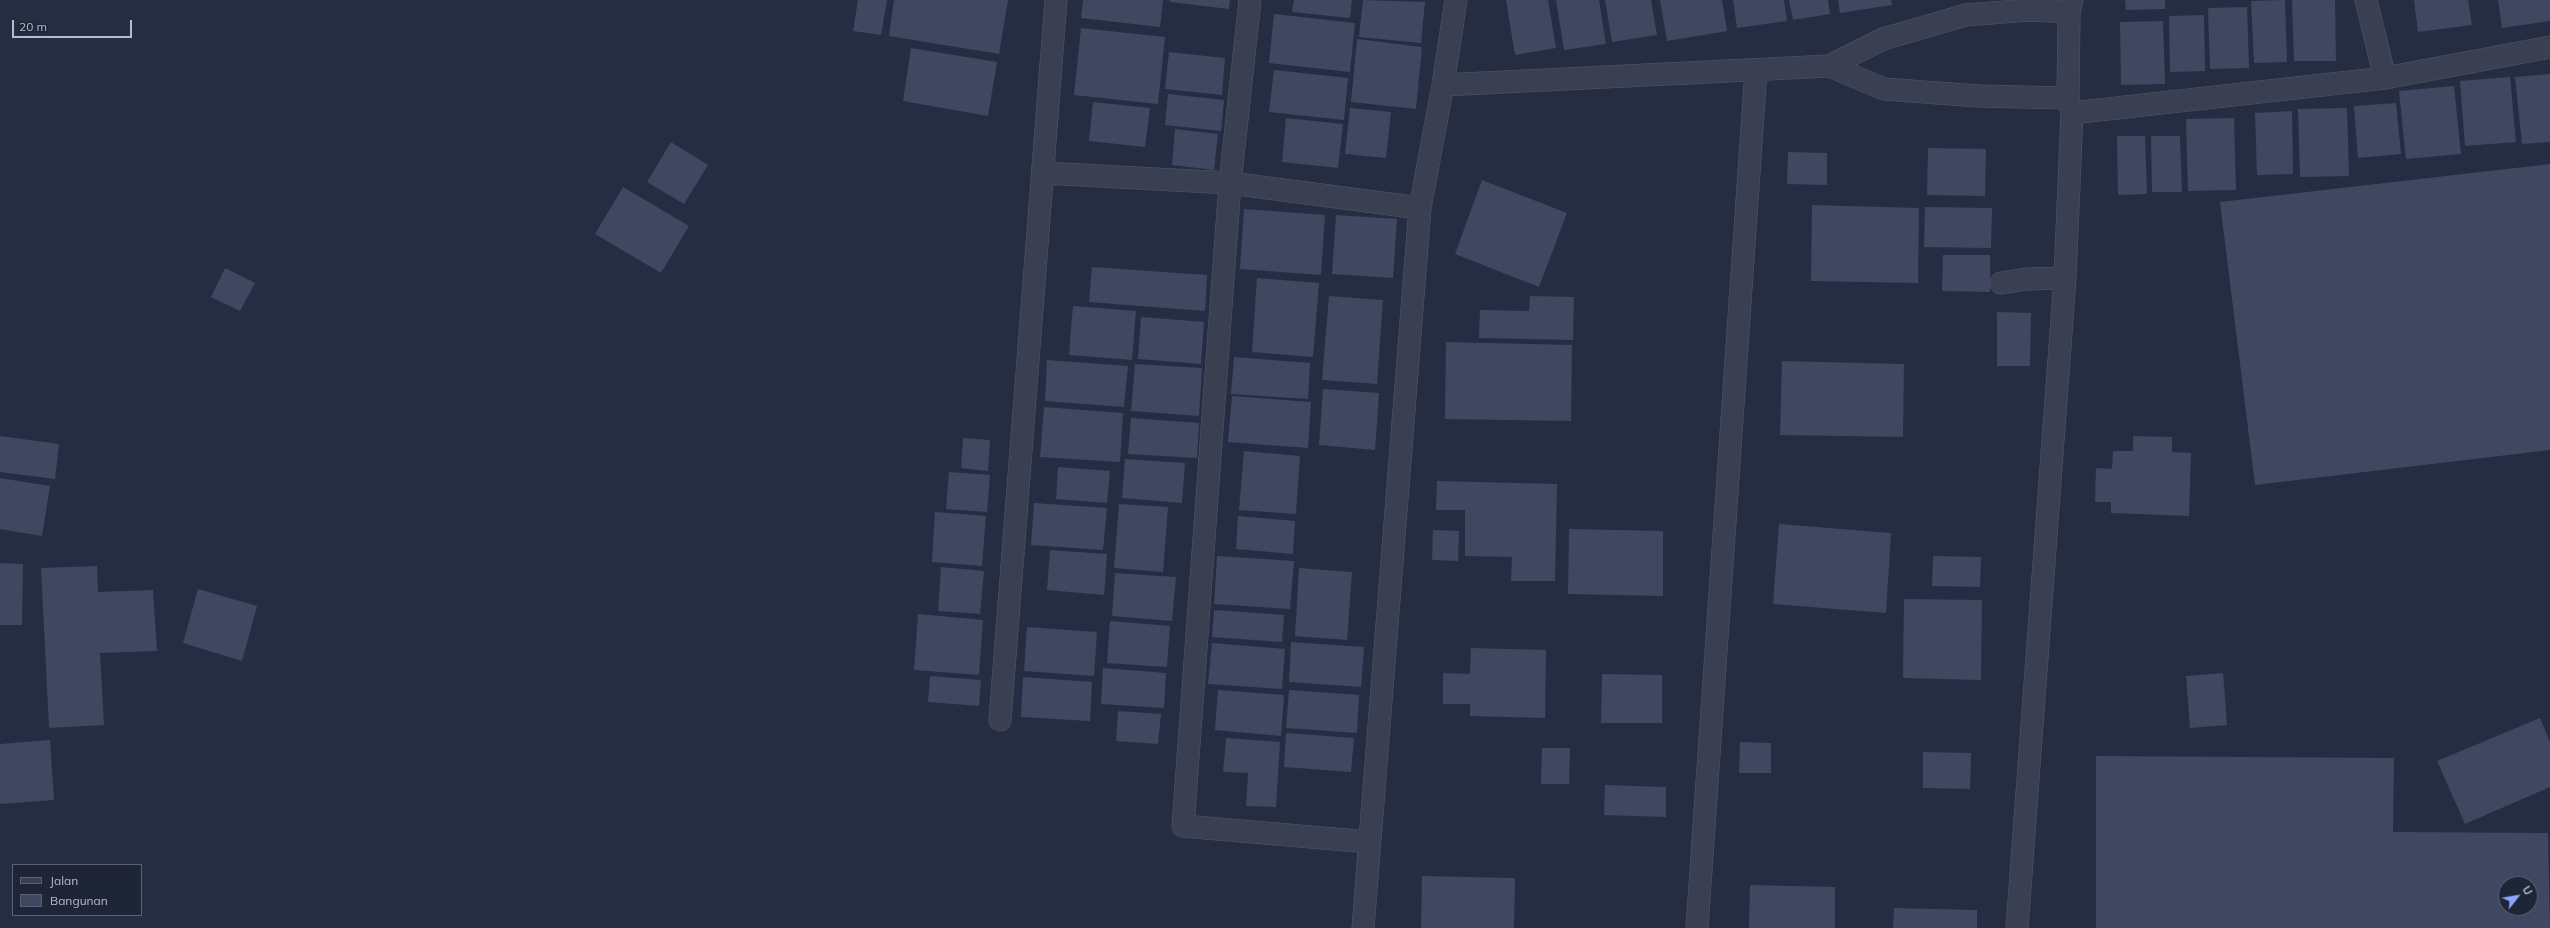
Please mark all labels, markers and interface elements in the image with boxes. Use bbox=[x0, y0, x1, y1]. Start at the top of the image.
scale bar bbox=[14, 12, 134, 38]
text: 20 m bbox=[19, 19, 47, 34]
legend bbox=[12, 864, 142, 916]
text: Jalan bbox=[50, 873, 78, 888]
north arrow bbox=[2498, 876, 2538, 916]
text: U bbox=[2519, 883, 2536, 897]
text: Bangunan bbox=[50, 893, 108, 908]

